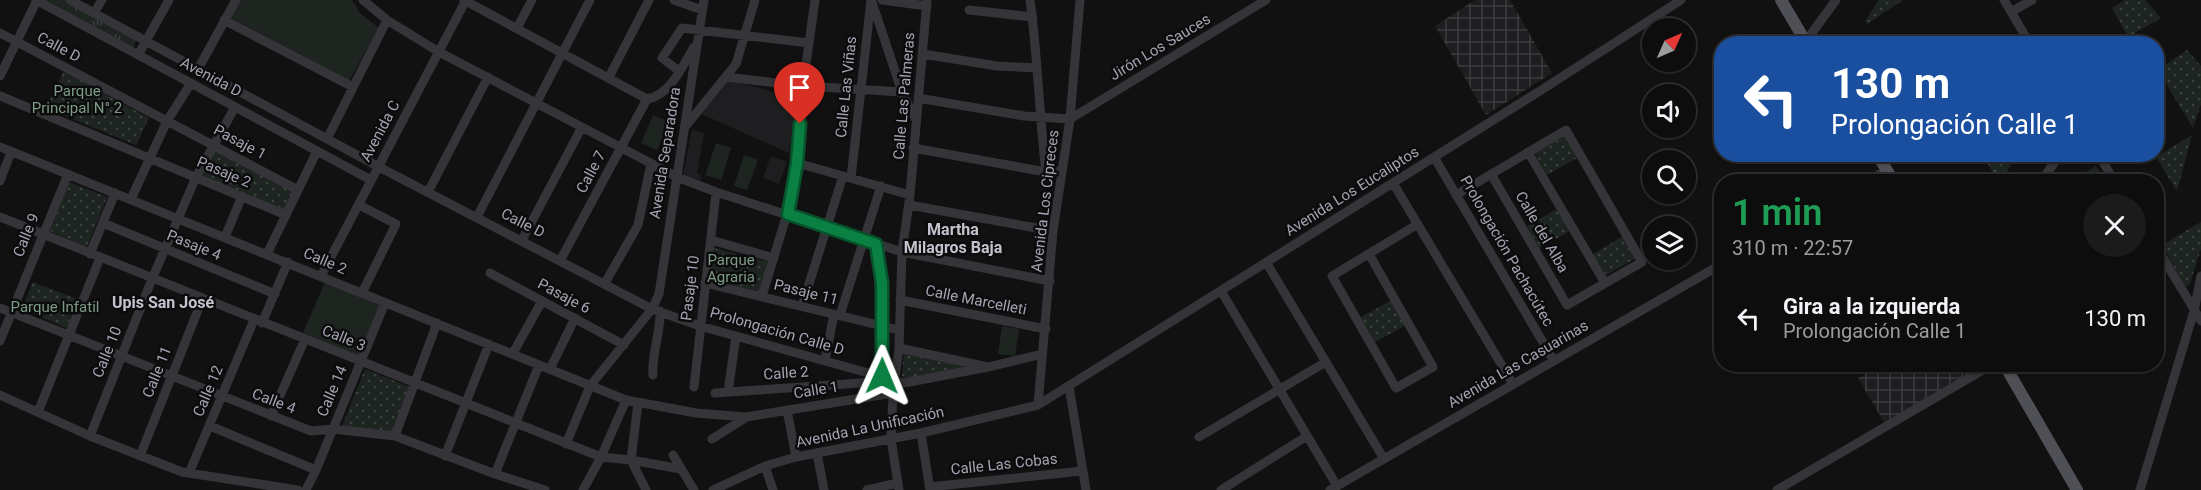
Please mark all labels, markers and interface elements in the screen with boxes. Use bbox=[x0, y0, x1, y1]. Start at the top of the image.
street label: Jirón Los Sauces bbox=[1106, 10, 1214, 84]
north arrow bbox=[1642, 18, 1696, 72]
map controls bbox=[1642, 18, 1696, 270]
street label: Calle D bbox=[34, 28, 84, 66]
street label: Calle Las Palmeras bbox=[889, 32, 919, 160]
street label: Calle Las Viñas bbox=[832, 35, 860, 139]
street label: Avenida D bbox=[177, 53, 245, 101]
text: 130 m bbox=[1831, 59, 1950, 108]
icon: left bbox=[1732, 60, 1810, 138]
pin bbox=[774, 62, 825, 124]
icon: arrive bbox=[783, 71, 816, 104]
park label: Parque Principal N° 2 bbox=[32, 82, 122, 117]
button: sound bbox=[1642, 84, 1696, 138]
street label: Avenida Separadora bbox=[646, 86, 684, 220]
street label: Avenida C bbox=[356, 97, 404, 165]
text: Prolongación Calle 1 bbox=[1831, 109, 2078, 141]
street label: Pasaje 1 bbox=[211, 121, 269, 163]
street label: Avenida Los Cipreces bbox=[1027, 129, 1063, 273]
street label: Avenida Los Eucaliptos bbox=[1282, 142, 1422, 240]
street label: Calle 7 bbox=[572, 148, 610, 196]
button: search bbox=[1642, 150, 1696, 204]
street label: Pasaje 2 bbox=[194, 153, 254, 191]
street label: Prolongación Pachacútec bbox=[1457, 173, 1558, 330]
street label: Calle del Alba bbox=[1512, 188, 1572, 276]
text: 1 min bbox=[1732, 192, 1822, 234]
button: close bbox=[2083, 194, 2146, 257]
street label: Calle D bbox=[498, 204, 548, 242]
street label: Calle 9 bbox=[9, 211, 43, 259]
button: layers bbox=[1642, 216, 1696, 270]
district label: Martha Milagros Baja bbox=[904, 220, 1003, 257]
street label: Pasaje 4 bbox=[164, 226, 224, 264]
text: 310 m · 22:57 bbox=[1732, 236, 1853, 260]
street label: Calle 2 bbox=[301, 244, 349, 278]
park label: Parque Agraria bbox=[707, 251, 755, 286]
street label: Pasaje 10 bbox=[677, 254, 703, 322]
street label: Pasaje 6 bbox=[535, 275, 593, 317]
street label: Pasaje 11 bbox=[772, 275, 840, 309]
street label: Calle Marcelleti bbox=[924, 281, 1028, 319]
district label: Upis San José bbox=[112, 293, 214, 312]
text: Gira a la izquierda bbox=[1783, 294, 1960, 319]
park label: Parque Infatil bbox=[11, 298, 99, 316]
icon: left bbox=[1732, 302, 1765, 335]
street label: Prolongación Calle D bbox=[708, 303, 846, 359]
text: 130 m bbox=[2084, 306, 2146, 331]
street label: Avenida Las Casuarinas bbox=[1444, 316, 1592, 412]
text: Prolongación Calle 1 bbox=[1783, 319, 1966, 343]
street label: Calle 3 bbox=[320, 321, 368, 355]
street label: Calle 10 bbox=[89, 324, 125, 380]
street label: Calle 11 bbox=[139, 344, 175, 400]
position arrow bbox=[850, 344, 914, 408]
street label: Calle 14 bbox=[313, 362, 351, 419]
street label: Calle 2 bbox=[763, 362, 809, 384]
street label: Calle 12 bbox=[189, 363, 227, 419]
street label: Calle 1 bbox=[792, 378, 840, 402]
street label: Calle 4 bbox=[250, 384, 299, 418]
street label: Avenida La Unificación bbox=[794, 402, 946, 452]
street label: Calle Las Cobas bbox=[950, 449, 1058, 479]

